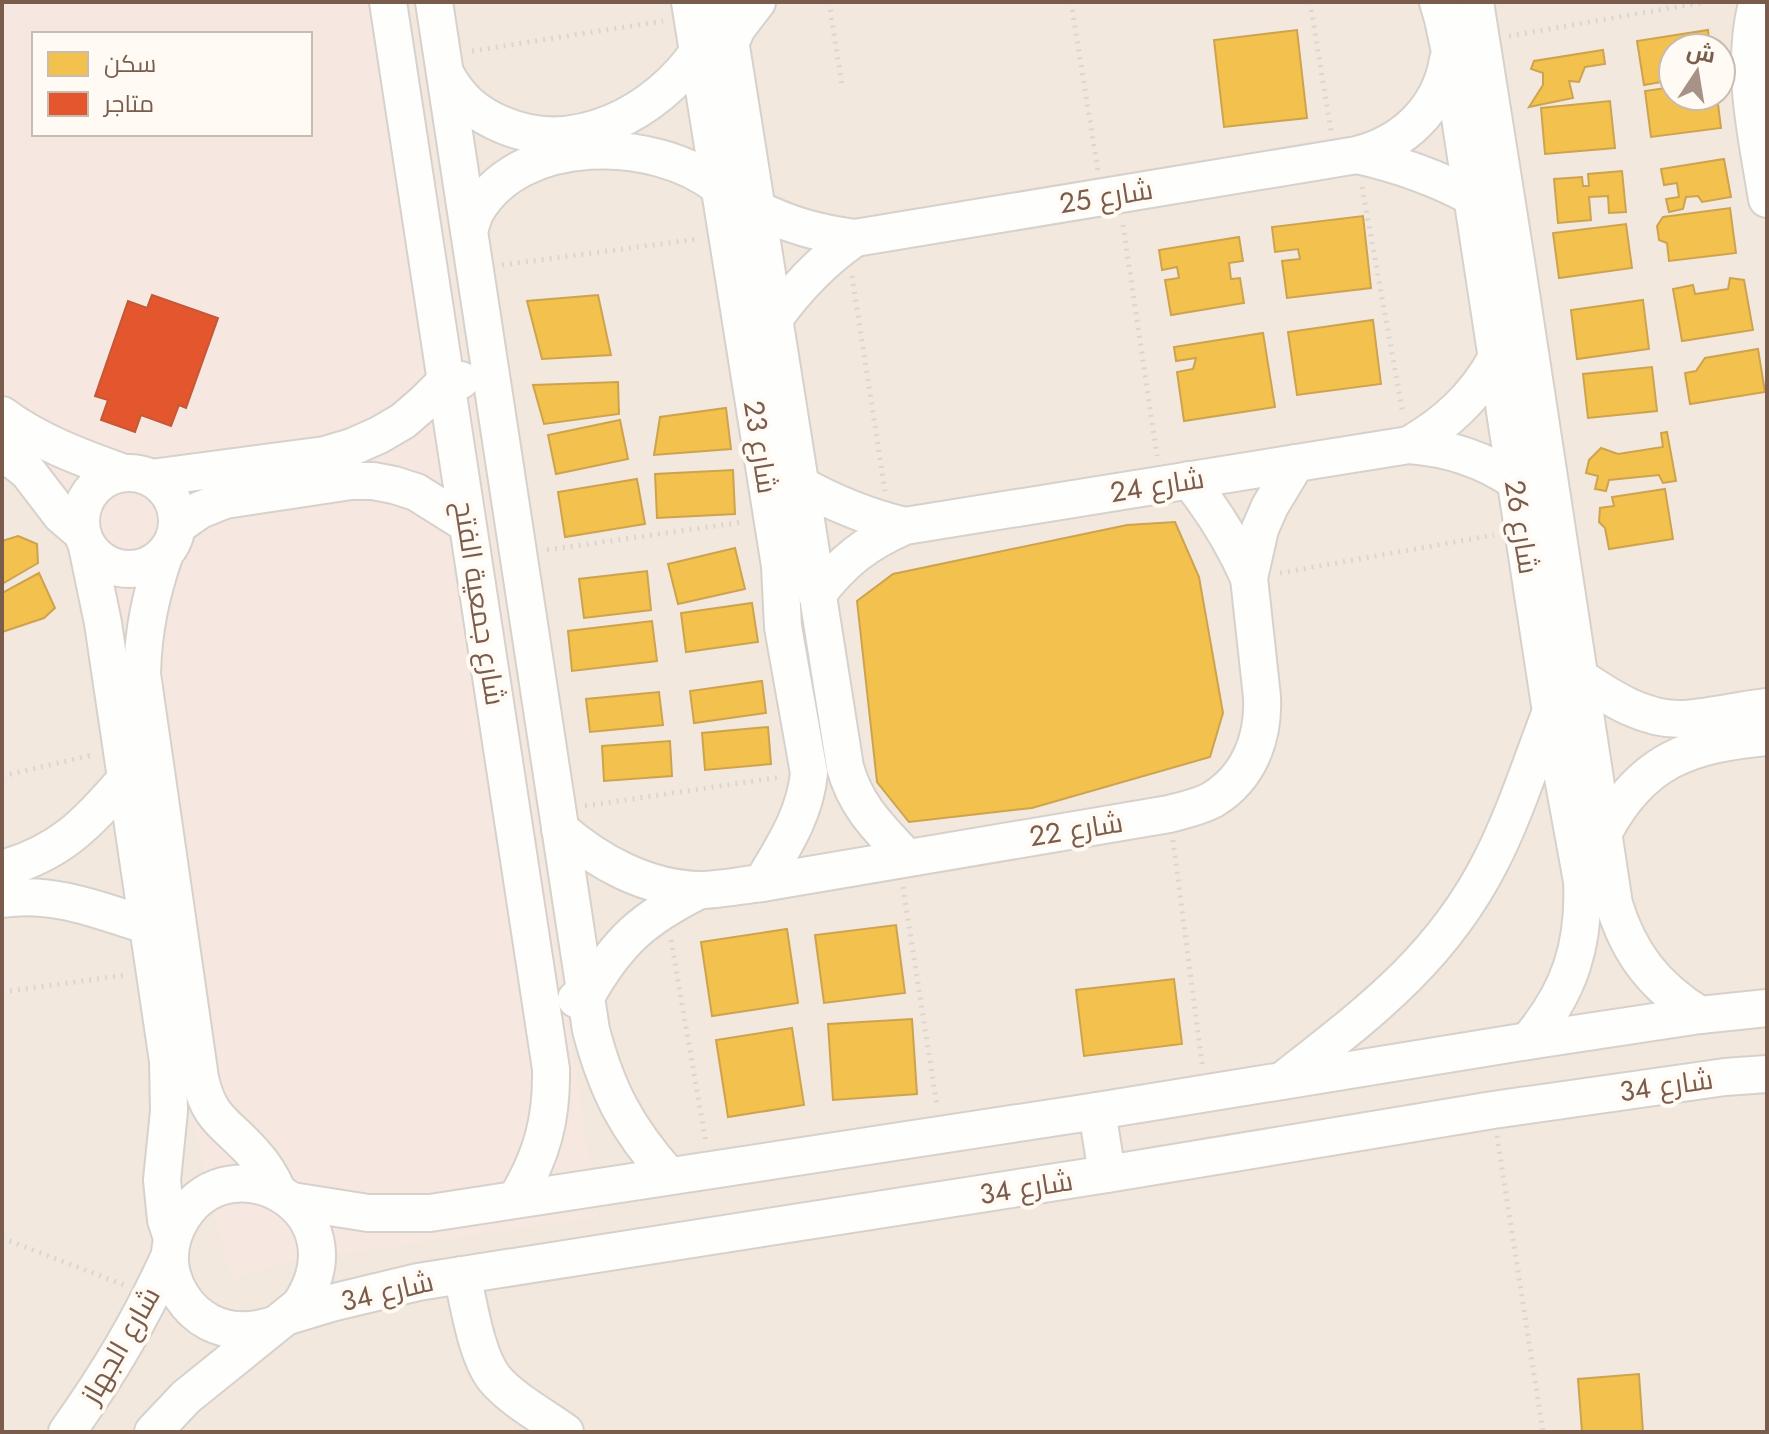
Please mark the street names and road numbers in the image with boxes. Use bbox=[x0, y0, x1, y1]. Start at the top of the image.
street label: شارع 25 bbox=[1056, 169, 1156, 224]
street label: شارع 23 bbox=[733, 398, 788, 497]
street label: شارع 24 bbox=[1107, 458, 1207, 513]
street label: شارع 26 bbox=[1494, 477, 1549, 577]
street label: شارع جمعية الفتح bbox=[443, 498, 516, 708]
street label: شارع 22 bbox=[1026, 802, 1126, 857]
street label: شارع 34 bbox=[1617, 1059, 1716, 1112]
street label: شارع 34 bbox=[976, 1160, 1076, 1215]
street label: شارع 34 bbox=[337, 1261, 438, 1322]
street label: شارع الجهاز bbox=[69, 1279, 170, 1413]

